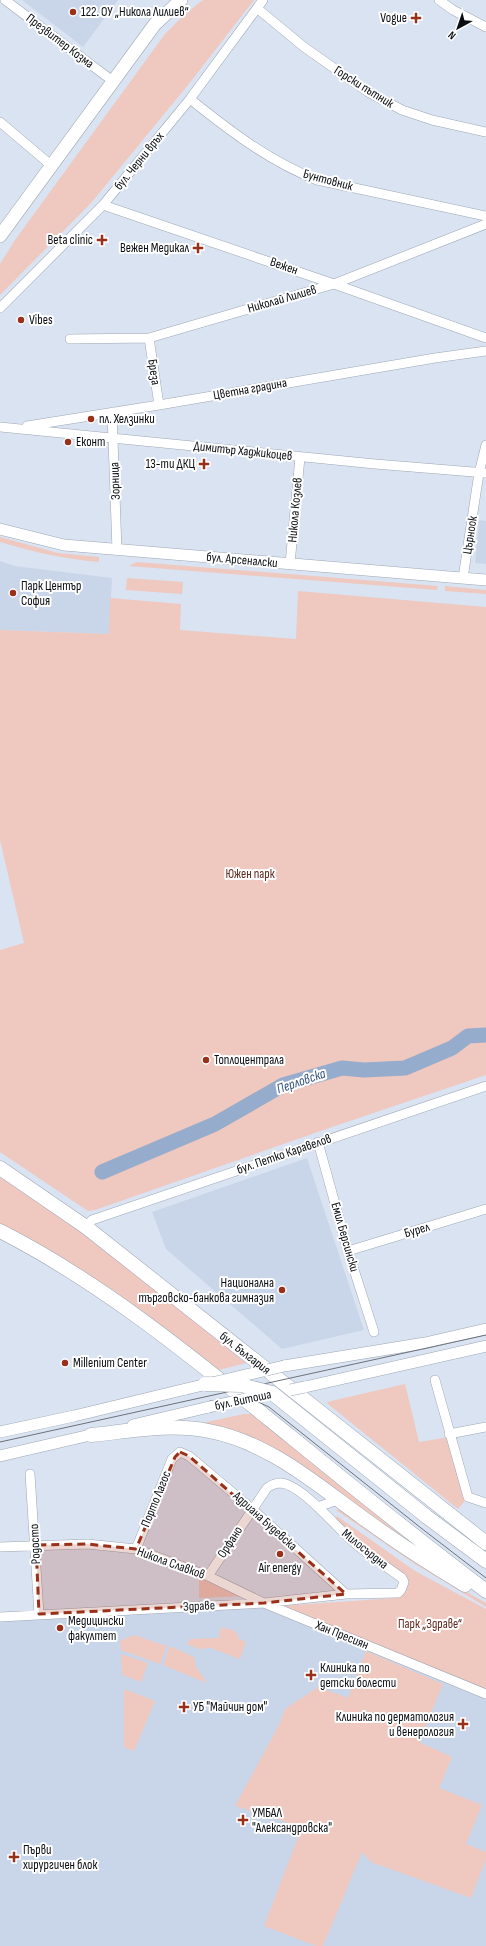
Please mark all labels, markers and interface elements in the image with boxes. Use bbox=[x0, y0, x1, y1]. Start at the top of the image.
place label: 122. ОУ „Никола Лилиев“ bbox=[81, 4, 189, 20]
marker: 122. ОУ „Никола Лилиев“ bbox=[68, 7, 78, 17]
north arrow bbox=[438, 8, 478, 48]
street label: Презвитер Козма bbox=[23, 10, 97, 72]
place label: Vogue bbox=[380, 10, 407, 26]
marker: Vogue bbox=[410, 12, 422, 24]
text: N bbox=[445, 28, 458, 42]
street label: Горски пътник bbox=[331, 62, 397, 112]
street label: бул. Черни връх bbox=[111, 129, 167, 193]
street label: Бунтовник bbox=[301, 166, 355, 194]
place label: Beta clinic bbox=[48, 232, 93, 248]
marker: Beta clinic bbox=[96, 234, 108, 246]
place label: Вежен Медикал bbox=[120, 240, 189, 256]
marker: Вежен Медикал bbox=[192, 242, 204, 254]
street label: Вежен bbox=[268, 254, 300, 278]
street label: Николай Лилиев bbox=[246, 282, 318, 316]
place label: Vibes bbox=[29, 312, 53, 328]
marker: Vibes bbox=[16, 315, 26, 325]
street label: Бреза bbox=[144, 358, 164, 386]
street label: Цветна градина bbox=[212, 375, 288, 403]
place label: пл. Хелзинки bbox=[99, 411, 155, 427]
marker: пл. Хелзинки bbox=[86, 414, 96, 424]
place label: Еконт bbox=[76, 434, 105, 450]
marker: Еконт bbox=[63, 437, 73, 447]
street label: Димитър Хаджикоцев bbox=[193, 438, 293, 464]
place label: 13-ти ДКЦ bbox=[146, 456, 195, 472]
marker: 13-ти ДКЦ bbox=[198, 458, 210, 470]
street label: Зорница bbox=[106, 462, 124, 500]
street label: Никола Козлев bbox=[284, 477, 306, 543]
street label: Църноок bbox=[459, 515, 481, 555]
street label: бул. Арсеналски bbox=[206, 549, 278, 571]
place label: Парк Център София bbox=[21, 578, 81, 609]
marker: Парк Център София bbox=[8, 588, 18, 598]
park label: Южен парк bbox=[225, 866, 275, 882]
place label: Топлоцентрала bbox=[214, 1052, 284, 1068]
marker: Топлоцентрала bbox=[201, 1055, 211, 1065]
water label: Перловска bbox=[274, 1065, 328, 1097]
street label: бул. Петко Каравелов bbox=[235, 1130, 333, 1178]
street label: Емил Берсински bbox=[327, 1200, 363, 1274]
street label: Бурел bbox=[402, 1218, 432, 1241]
place label: Национална търговско-банкова гимназия bbox=[138, 1275, 274, 1306]
marker: Национална търговско-банкова гимназия bbox=[277, 1285, 287, 1295]
street label: бул. България bbox=[216, 1328, 274, 1378]
place label: Millenium Center bbox=[73, 1355, 147, 1371]
marker: Millenium Center bbox=[60, 1358, 70, 1368]
street label: бул. Витоша bbox=[213, 1386, 273, 1414]
street label: Порто Лагос bbox=[137, 1469, 175, 1529]
street label: Адриана Будевска bbox=[229, 1487, 300, 1554]
street label: Родосто bbox=[26, 1523, 44, 1565]
street label: Орфано bbox=[214, 1523, 246, 1561]
street label: Милосърдна bbox=[339, 1525, 391, 1573]
street label: Никола Славков bbox=[135, 1543, 207, 1583]
marker: Air energy bbox=[275, 1549, 285, 1559]
place label: Air energy bbox=[257, 1560, 302, 1576]
street label: Здраве bbox=[183, 1597, 215, 1615]
place label: Медицински факултет bbox=[68, 1613, 124, 1644]
park label: Парк „Здраве“ bbox=[398, 1616, 462, 1632]
street label: Хан Пресиян bbox=[312, 1617, 371, 1653]
marker: Медицински факултет bbox=[55, 1623, 65, 1633]
place label: Клиника по детски болести bbox=[320, 1660, 396, 1691]
marker: Клиника по детски болести bbox=[305, 1669, 317, 1681]
place label: УБ "Майчин дом" bbox=[193, 1699, 267, 1715]
marker: УБ "Майчин дом" bbox=[178, 1701, 190, 1713]
place label: Клиника по дерматология и венерология bbox=[336, 1709, 454, 1740]
marker: Клиника по дерматология и венерология bbox=[457, 1718, 469, 1730]
place label: УМБАЛ "Александровска" bbox=[252, 1805, 332, 1836]
marker: УМБАЛ "Александровска" bbox=[237, 1814, 249, 1826]
place label: Първи хирургичен блок bbox=[23, 1842, 97, 1873]
marker: Първи хирургичен блок bbox=[8, 1851, 20, 1863]

